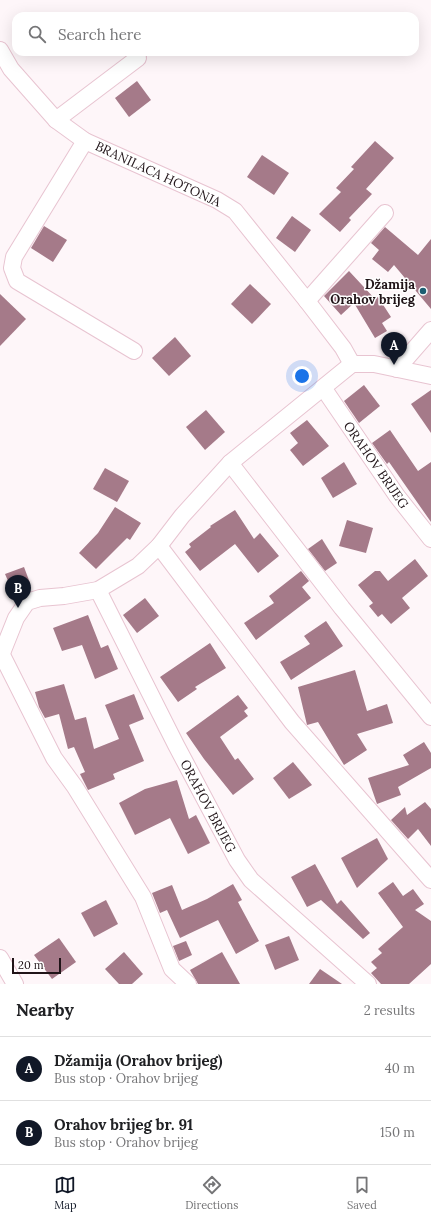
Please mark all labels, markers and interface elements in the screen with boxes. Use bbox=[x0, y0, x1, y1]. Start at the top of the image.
search box bbox=[12, 12, 419, 56]
icon: search bbox=[26, 23, 48, 45]
text: Search here bbox=[58, 25, 141, 44]
street label: BRANILACA HOTONJA bbox=[92, 137, 224, 211]
place label: Džamija Orahov brijeg bbox=[330, 276, 416, 308]
marker: Džamija Orahov brijeg bbox=[418, 286, 428, 296]
pin: A bbox=[381, 332, 407, 365]
your location bbox=[292, 366, 312, 386]
street label: ORAHOV BRIJEG bbox=[340, 418, 412, 512]
pin: B bbox=[5, 575, 31, 608]
street label: ORAHOV BRIJEG bbox=[176, 757, 240, 855]
scale bar bbox=[12, 956, 61, 975]
text: 20 m bbox=[18, 958, 43, 972]
text: Nearby bbox=[16, 999, 74, 1021]
text: 2 results bbox=[364, 1002, 415, 1019]
text: Džamija (Orahov brijeg) bbox=[54, 1051, 222, 1070]
text: A bbox=[25, 1060, 33, 1077]
text: 40 m bbox=[385, 1060, 415, 1077]
text: Bus stop · Orahov brijeg bbox=[54, 1070, 198, 1087]
text: Orahov brijeg br. 91 bbox=[54, 1115, 193, 1134]
text: B bbox=[25, 1124, 33, 1141]
text: 150 m bbox=[380, 1124, 415, 1141]
text: Bus stop · Orahov brijeg bbox=[54, 1134, 198, 1151]
tab: Map bbox=[54, 1174, 77, 1212]
tab: Directions bbox=[185, 1174, 238, 1212]
tab: Saved bbox=[347, 1174, 377, 1212]

